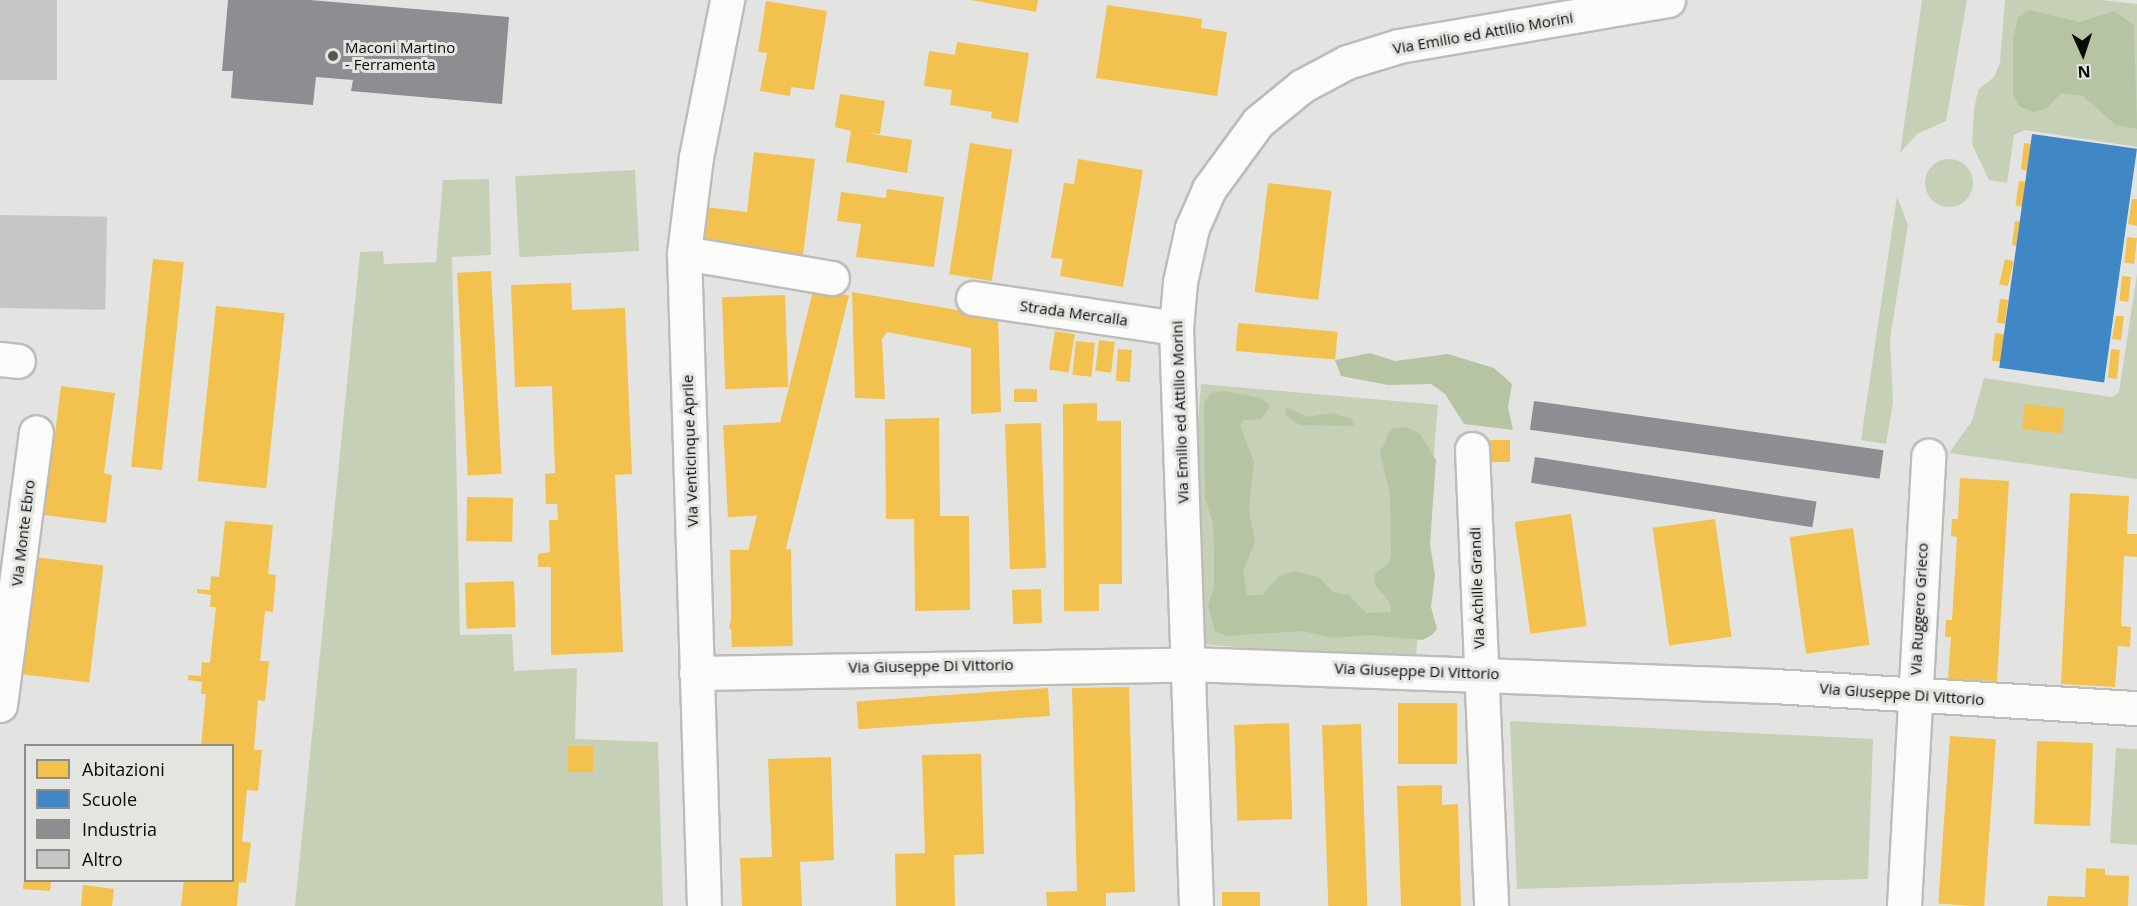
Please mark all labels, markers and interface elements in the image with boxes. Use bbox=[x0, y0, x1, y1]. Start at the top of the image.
street label: Via Emilio ed Attilio Morini bbox=[1391, 8, 1575, 58]
north arrow bbox=[2053, 24, 2113, 84]
place label: Maconi Martino - Ferramenta bbox=[345, 38, 455, 73]
marker: Maconi Martino - Ferramenta bbox=[326, 49, 340, 63]
text: N bbox=[2077, 61, 2091, 83]
street label: Strada Mercalla bbox=[1019, 297, 1129, 329]
street label: Via Emilio ed Attilio Morini bbox=[1168, 320, 1192, 504]
street label: Via Venticinque Aprile bbox=[678, 375, 702, 527]
street label: Via Monte Ebro bbox=[8, 479, 38, 587]
street label: Via Achille Grandi bbox=[1466, 527, 1488, 649]
street label: Via Ruggero Grieco bbox=[1907, 542, 1931, 676]
street label: Via Giuseppe Di Vittorio bbox=[848, 656, 1014, 676]
street label: Via Giuseppe Di Vittorio bbox=[1334, 659, 1500, 683]
street label: Via Giuseppe Di Vittorio bbox=[1819, 679, 1985, 709]
legend bbox=[24, 744, 234, 882]
text: Abitazioni bbox=[82, 757, 165, 781]
text: Scuole bbox=[82, 787, 137, 811]
text: Industria bbox=[82, 817, 157, 841]
text: Altro bbox=[82, 847, 123, 871]

